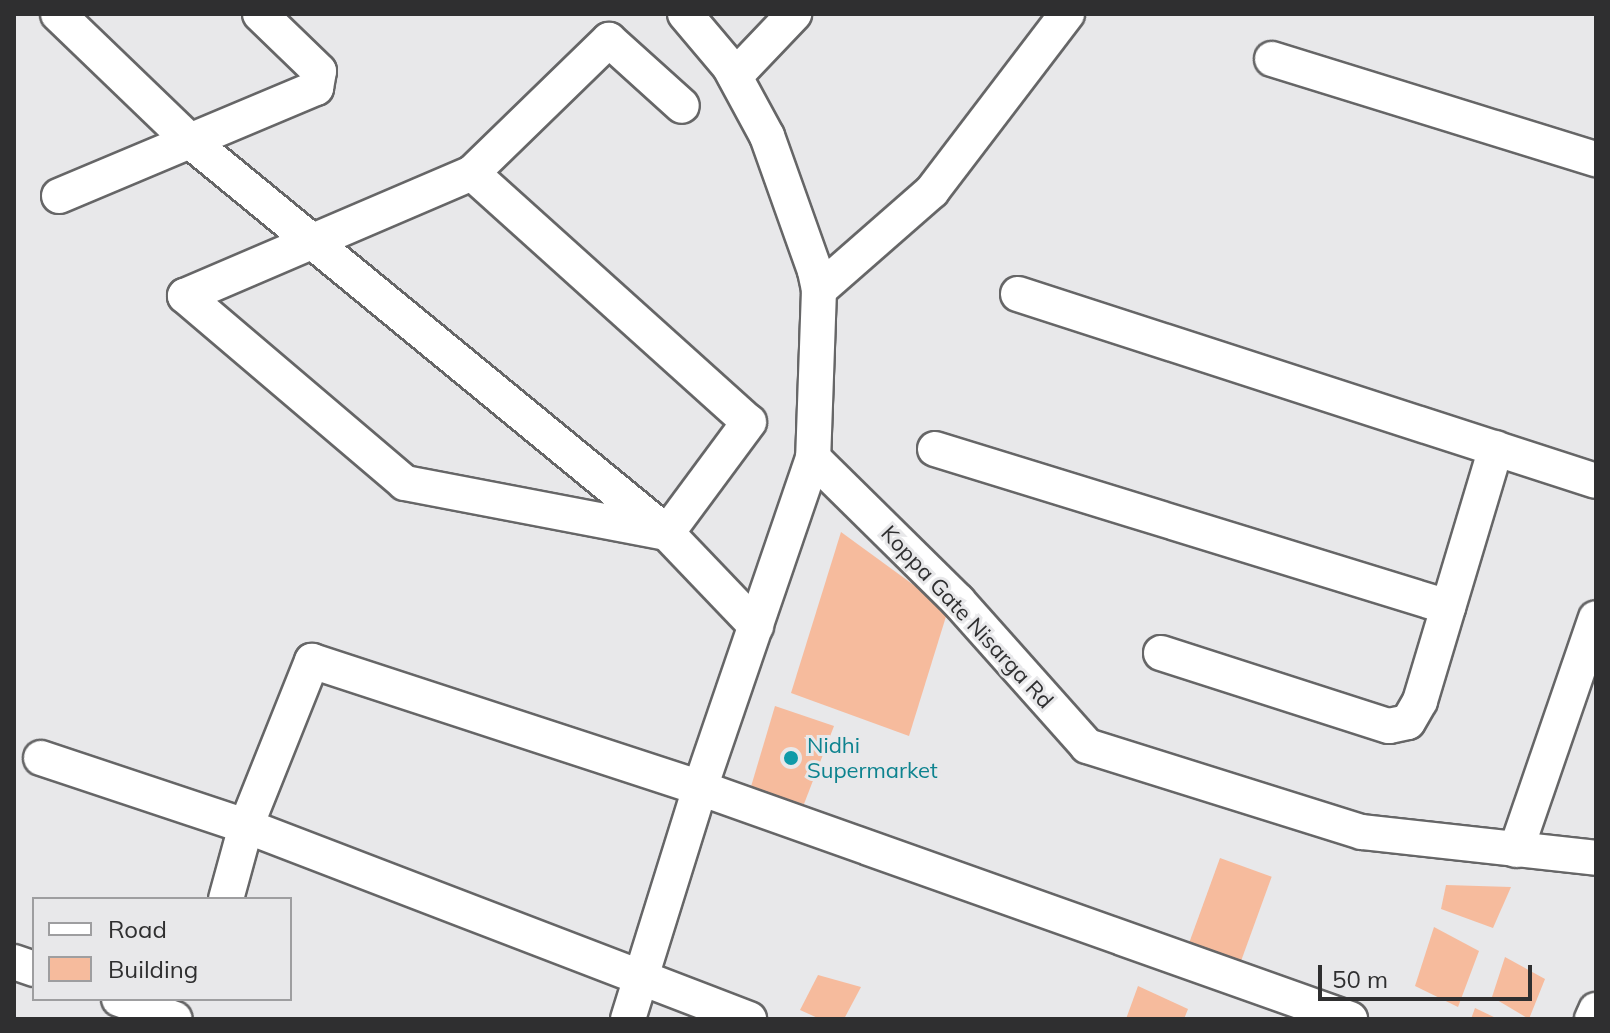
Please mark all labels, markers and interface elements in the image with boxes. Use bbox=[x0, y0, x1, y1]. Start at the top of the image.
street label: Koppa Gate Nisarga Rd bbox=[875, 520, 1059, 714]
place label: Nidhi Supermarket bbox=[807, 732, 938, 784]
marker: Nidhi Supermarket bbox=[782, 749, 800, 767]
legend bbox=[32, 897, 292, 1001]
text: Road bbox=[108, 914, 167, 944]
scale bar bbox=[1322, 949, 1536, 999]
text: Building bbox=[108, 954, 198, 984]
text: 50 m bbox=[1332, 964, 1388, 994]

